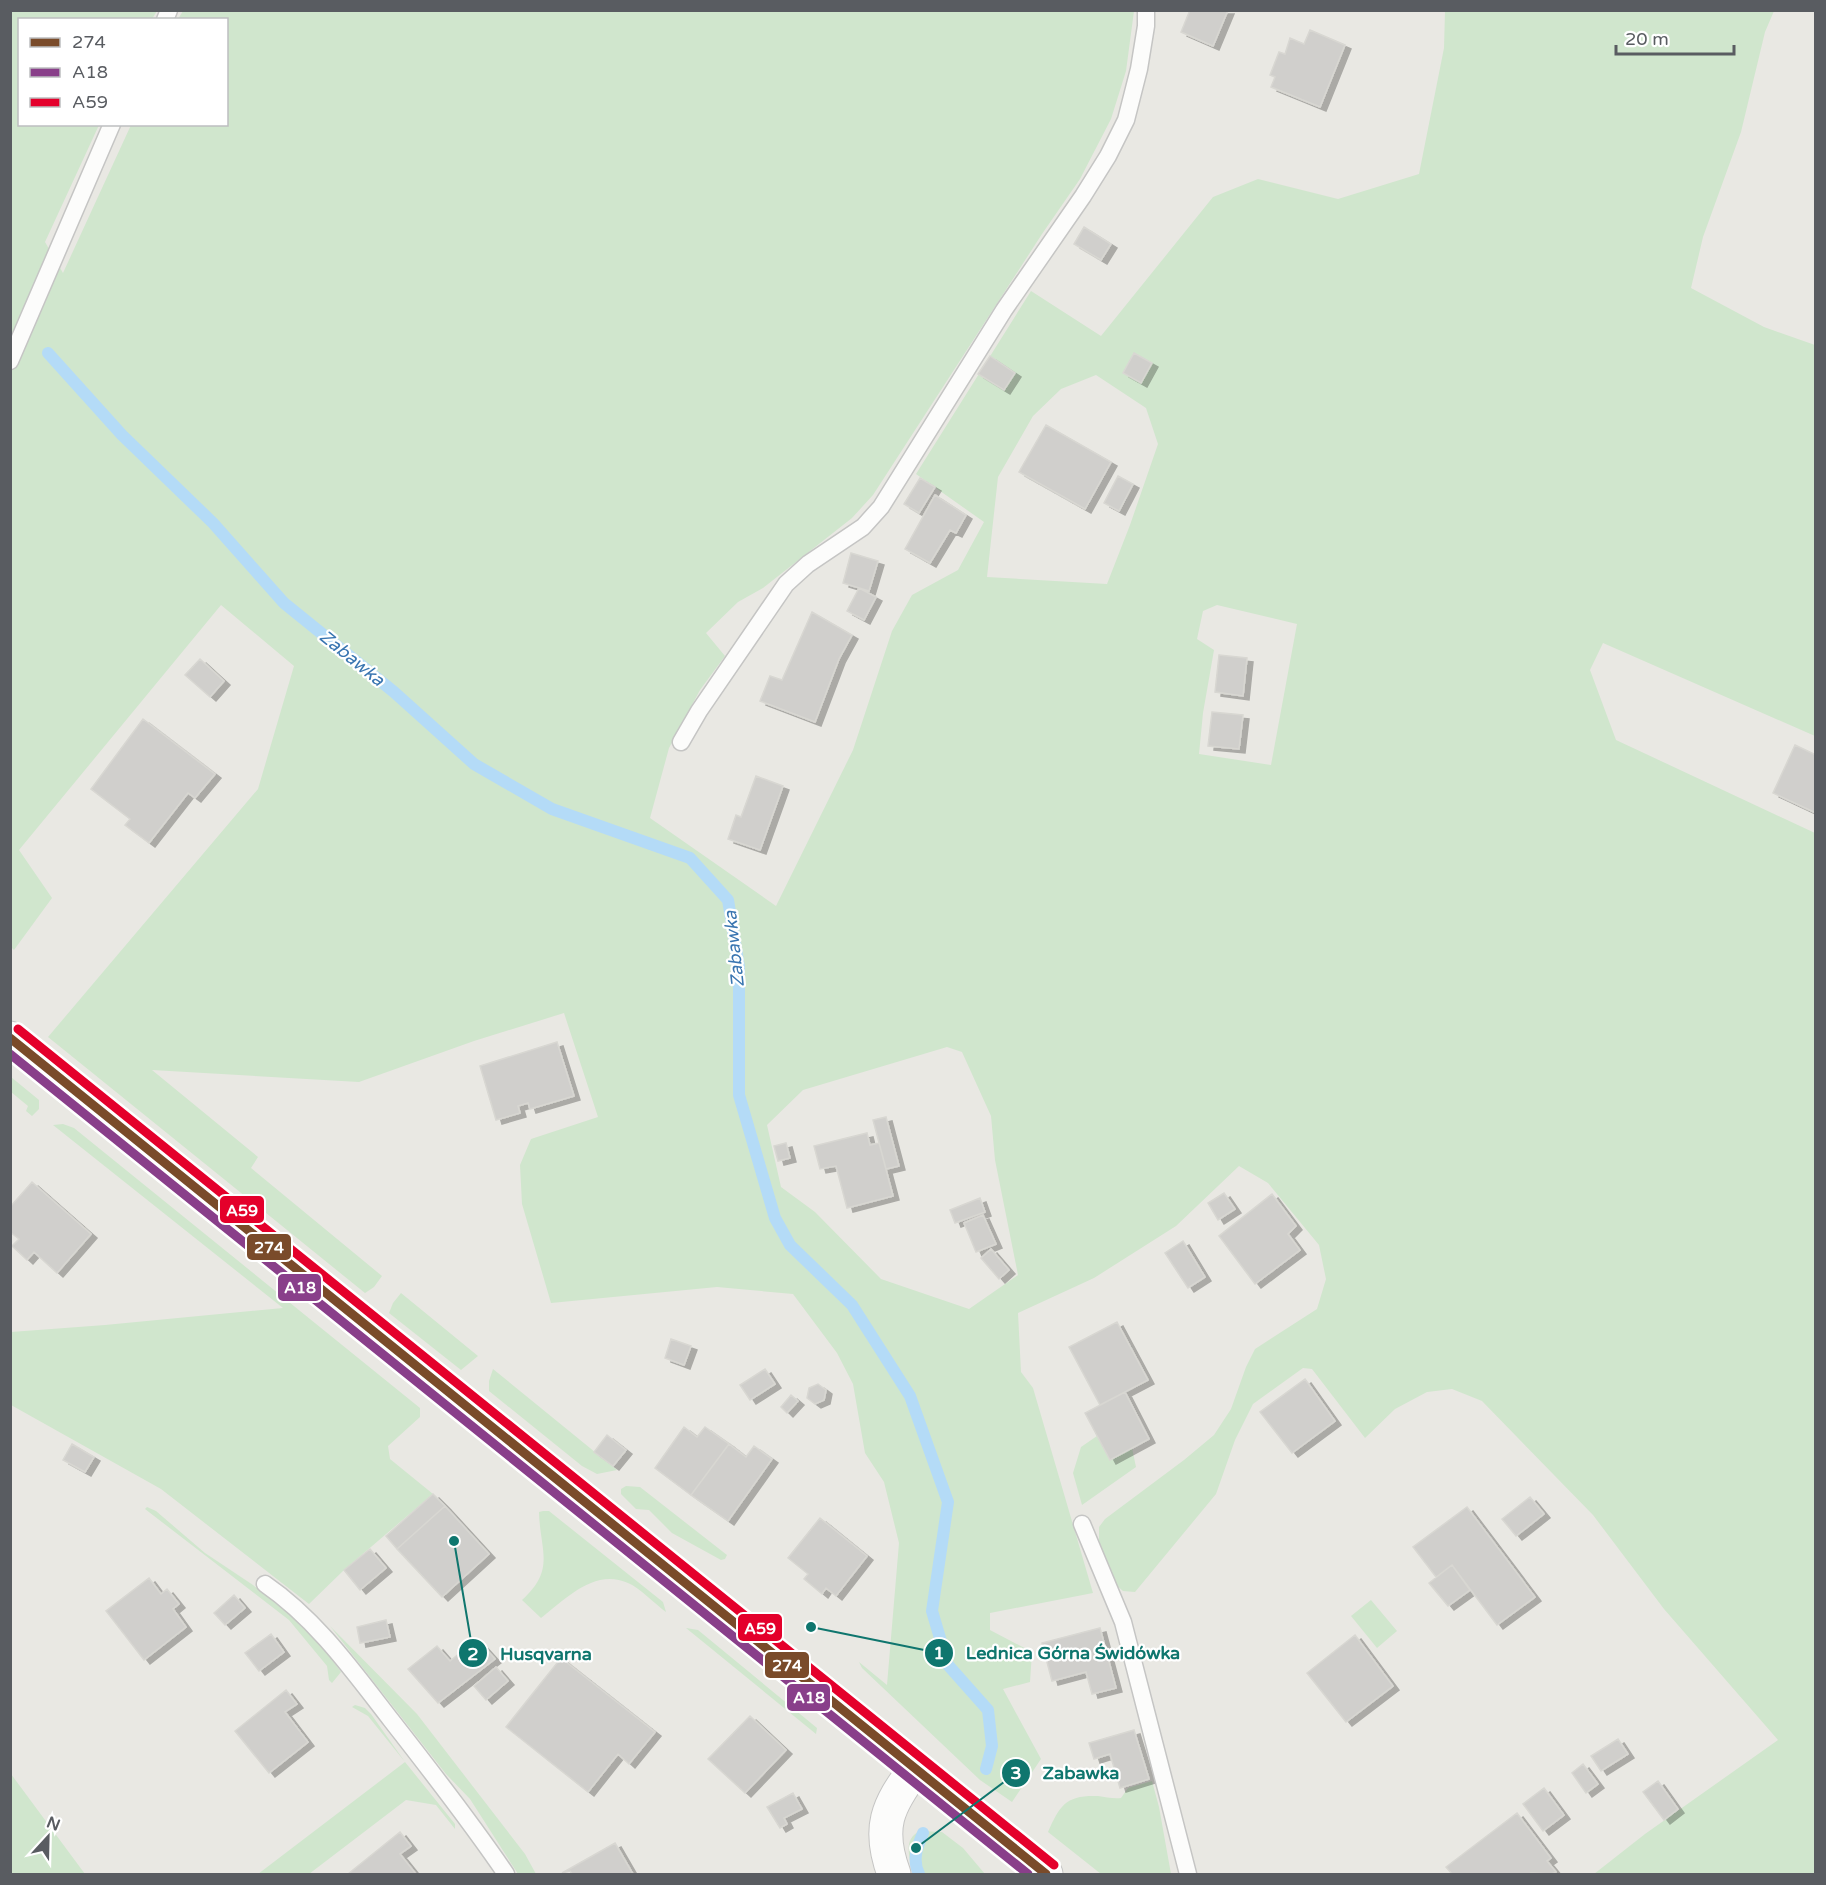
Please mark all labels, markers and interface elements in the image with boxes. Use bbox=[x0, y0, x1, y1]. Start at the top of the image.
legend bbox=[18, 18, 228, 126]
scale bar bbox=[1616, 18, 1734, 56]
text: 20 m bbox=[1625, 28, 1669, 50]
text: 274 bbox=[72, 31, 106, 53]
text: A18 bbox=[72, 61, 108, 83]
text: A59 bbox=[72, 91, 108, 113]
water label: Zabawka bbox=[315, 625, 389, 691]
water label: Zabawka bbox=[719, 909, 749, 988]
line badge: A59 bbox=[219, 1195, 265, 1224]
text: A59 bbox=[226, 1201, 258, 1221]
line badge: 274 bbox=[246, 1233, 292, 1261]
text: 274 bbox=[254, 1238, 284, 1258]
line badge: A18 bbox=[277, 1273, 322, 1302]
text: A18 bbox=[284, 1278, 316, 1298]
line badge: A59 bbox=[737, 1613, 783, 1642]
text: A59 bbox=[744, 1619, 776, 1639]
callout: Husqvarna bbox=[458, 1635, 604, 1671]
callout: Lednica Górna Świdówka bbox=[924, 1635, 1192, 1671]
text: 1 bbox=[933, 1642, 945, 1664]
text: Lednica Górna Świdówka bbox=[966, 1642, 1180, 1664]
text: 2 bbox=[467, 1643, 479, 1665]
text: Husqvarna bbox=[500, 1643, 592, 1665]
line badge: 274 bbox=[764, 1651, 810, 1679]
text: 274 bbox=[772, 1656, 802, 1676]
line badge: A18 bbox=[786, 1683, 831, 1712]
text: A18 bbox=[793, 1688, 825, 1708]
callout: Zabawka bbox=[1001, 1755, 1132, 1791]
text: 3 bbox=[1010, 1762, 1022, 1784]
text: Zabawka bbox=[1043, 1762, 1119, 1784]
north arrow bbox=[18, 1807, 78, 1867]
text: N bbox=[44, 1812, 63, 1836]

